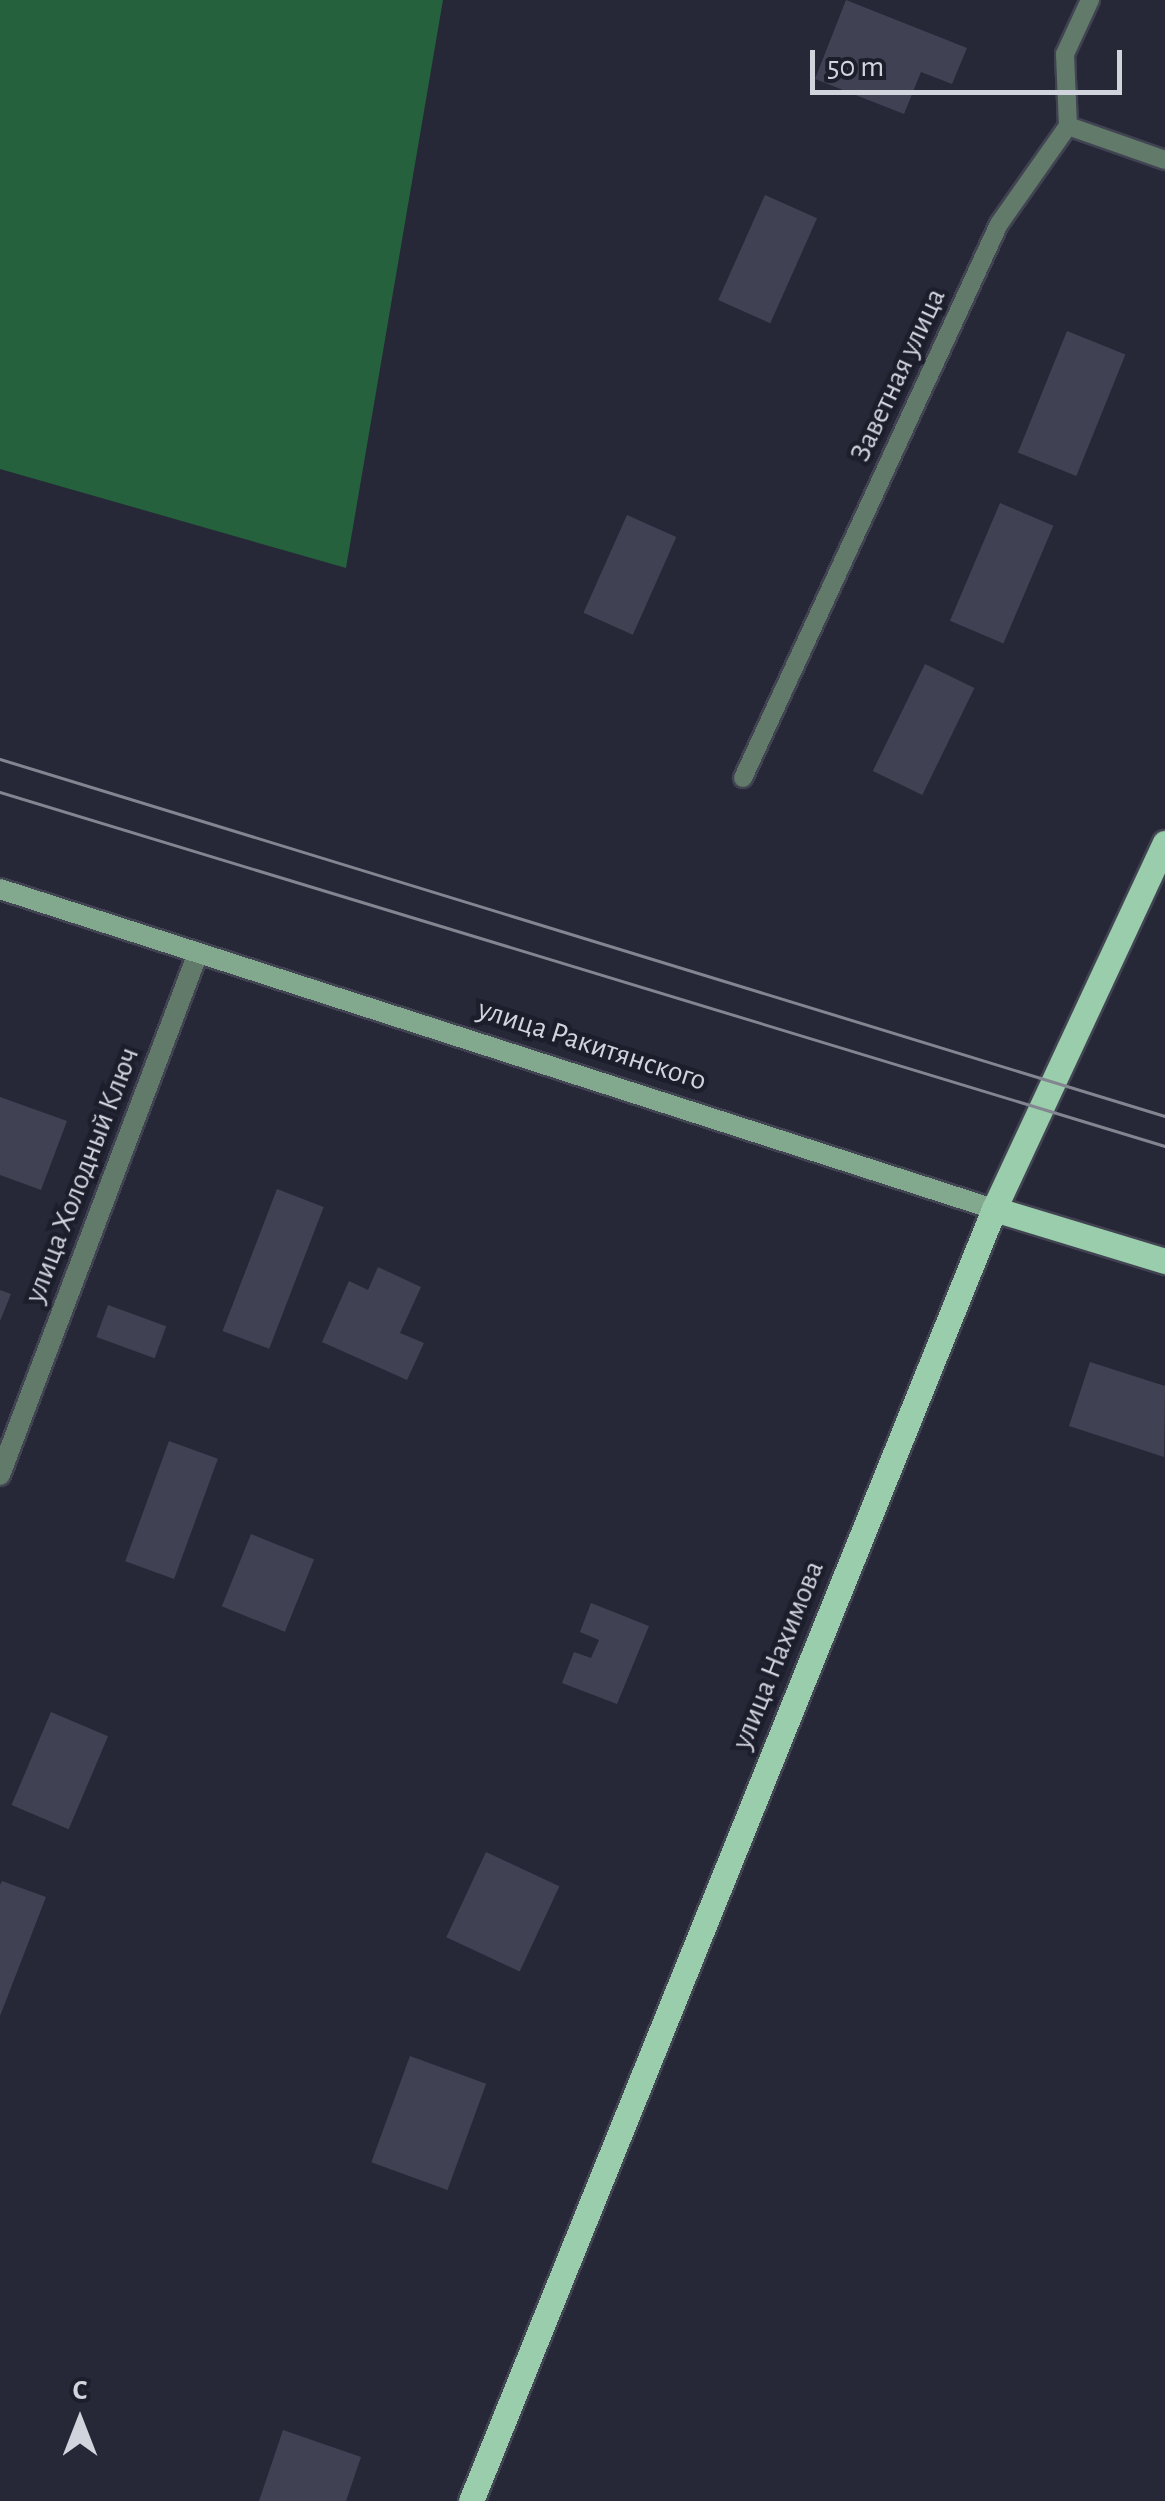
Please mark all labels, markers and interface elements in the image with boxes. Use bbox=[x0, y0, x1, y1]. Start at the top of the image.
scale bar bbox=[815, 30, 1128, 92]
text: 50 m bbox=[827, 52, 884, 82]
street label: Заветная улица bbox=[842, 283, 954, 467]
street label: улица Ракитянского bbox=[473, 991, 711, 1099]
street label: улица Холодный Ключ bbox=[17, 1042, 147, 1308]
street label: улица Нахимова bbox=[724, 1556, 832, 1754]
north arrow bbox=[30, 2371, 130, 2471]
text: С bbox=[72, 2377, 88, 2405]

